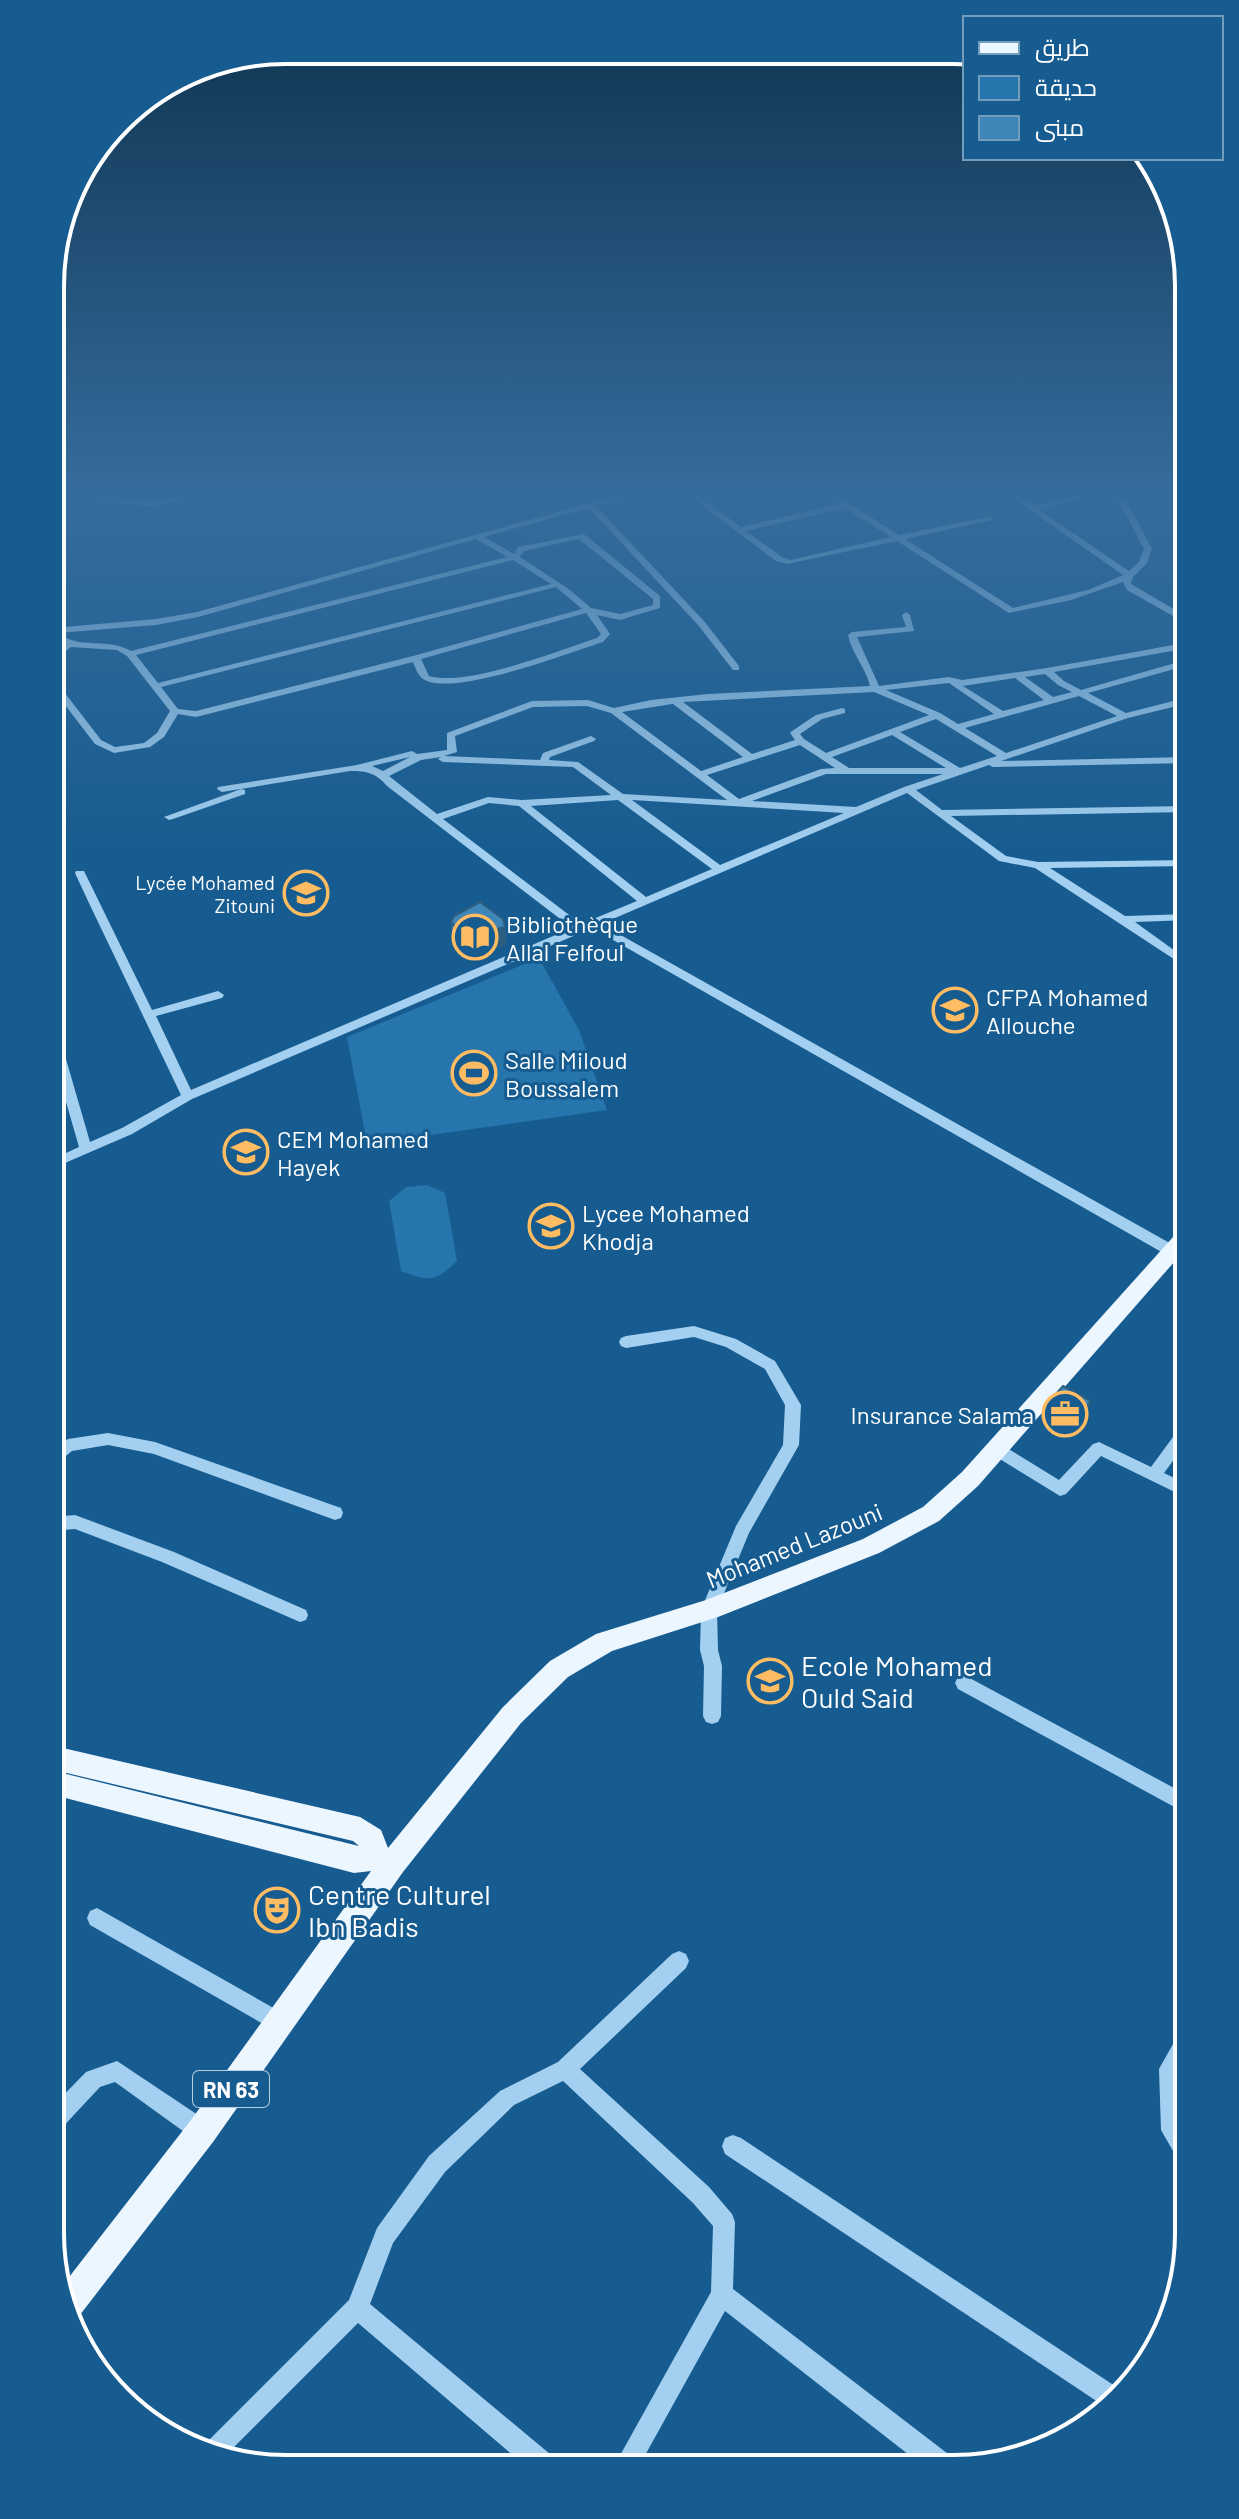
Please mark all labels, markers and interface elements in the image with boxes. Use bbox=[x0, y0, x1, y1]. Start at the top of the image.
legend bbox=[963, 16, 1223, 160]
text: طريق bbox=[1035, 32, 1090, 63]
text: حديقة bbox=[1035, 72, 1097, 101]
text: مبنى bbox=[1035, 112, 1084, 142]
school or university icon: Lycée Mohamed Zitouni bbox=[282, 869, 330, 917]
place label: Lycée Mohamed Zitouni bbox=[135, 870, 275, 917]
place label: Bibliothèque Allal Felfoul bbox=[506, 909, 638, 966]
library icon: Bibliothèque Allal Felfoul bbox=[451, 913, 499, 961]
place label: CFPA Mohamed Allouche bbox=[986, 982, 1148, 1039]
school or university icon: CFPA Mohamed Allouche bbox=[931, 986, 979, 1034]
place label: Salle Miloud Boussalem bbox=[505, 1045, 628, 1102]
sports icon: Salle Miloud Boussalem bbox=[450, 1049, 498, 1097]
place label: CEM Mohamed Hayek bbox=[277, 1124, 429, 1181]
school or university icon: CEM Mohamed Hayek bbox=[222, 1128, 270, 1176]
place label: Lycee Mohamed Khodja bbox=[582, 1198, 750, 1255]
school or university icon: Lycee Mohamed Khodja bbox=[527, 1202, 575, 1250]
office icon: Insurance Salama bbox=[1041, 1390, 1089, 1438]
place label: Insurance Salama bbox=[851, 1400, 1034, 1429]
street label: Mohamed Lazouni bbox=[702, 1496, 886, 1594]
place label: Ecole Mohamed Ould Said bbox=[801, 1648, 993, 1714]
school or university icon: Ecole Mohamed Ould Said bbox=[746, 1657, 794, 1705]
place label: Centre Culturel Ibn Badis bbox=[308, 1877, 491, 1943]
theatre icon: Centre Culturel Ibn Badis bbox=[253, 1886, 301, 1934]
road number: RN 63 bbox=[193, 2071, 269, 2107]

